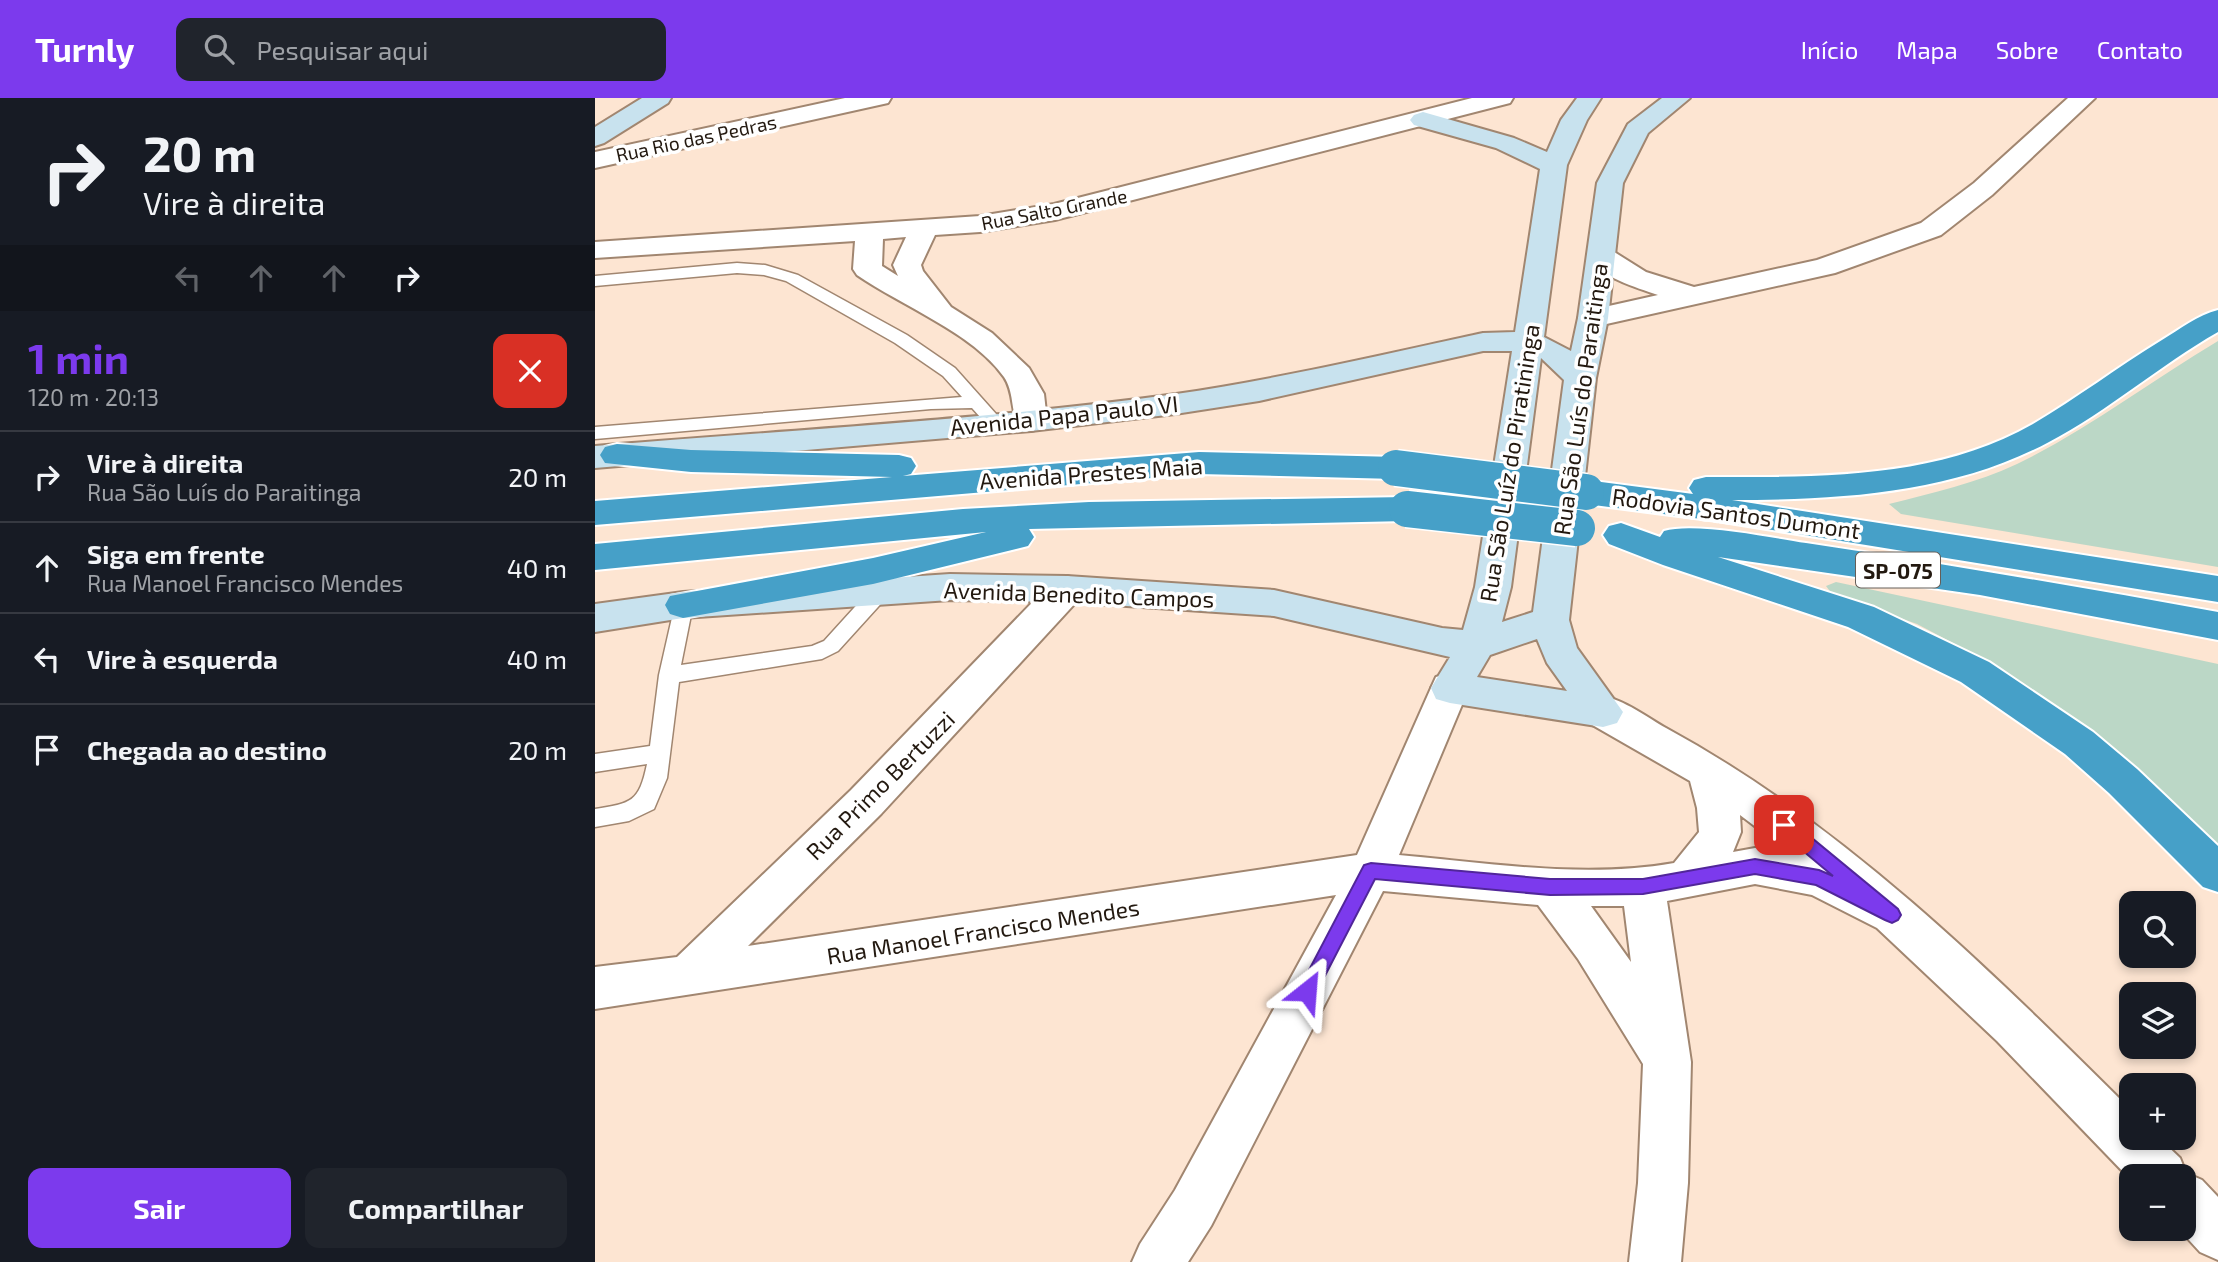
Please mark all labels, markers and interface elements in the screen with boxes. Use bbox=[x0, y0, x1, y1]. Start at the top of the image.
search box bbox=[176, 18, 666, 81]
text: Turnly bbox=[35, 29, 134, 69]
icon: search bbox=[200, 30, 238, 68]
text: Pesquisar aqui bbox=[256, 34, 428, 65]
text: Início bbox=[1801, 35, 1858, 64]
text: Mapa bbox=[1896, 35, 1958, 64]
text: Sobre bbox=[1996, 35, 2059, 64]
text: Contato bbox=[2097, 35, 2183, 64]
street label: Rua Rio das Pedras bbox=[613, 110, 779, 166]
text: 20 m bbox=[143, 123, 256, 182]
icon: right bbox=[28, 126, 119, 217]
text: Vire à direita bbox=[143, 183, 325, 221]
street label: Rua Salto Grande bbox=[979, 184, 1129, 234]
icon: left bbox=[169, 259, 207, 297]
icon: ahead bbox=[242, 259, 280, 297]
icon: ahead bbox=[315, 259, 353, 297]
icon: right bbox=[388, 259, 426, 297]
street label: Rua São Luís do Paraitinga bbox=[1547, 261, 1613, 537]
street label: Rua São Luíz do Piratininga bbox=[1473, 322, 1545, 604]
text: 1 min bbox=[28, 332, 129, 382]
button: close bbox=[493, 334, 567, 408]
text: 120 m · 20:13 bbox=[28, 383, 159, 411]
street label: Avenida Papa Paulo VI bbox=[949, 389, 1179, 441]
text: Vire à direita bbox=[87, 447, 243, 478]
street label: Avenida Prestes Maia bbox=[978, 451, 1204, 495]
icon: right bbox=[28, 458, 66, 496]
text: 20 m bbox=[508, 461, 567, 492]
text: Rua São Luís do Paraitinga bbox=[87, 478, 361, 506]
street label: Rodovia Santos Dumont bbox=[1610, 482, 1862, 544]
text: Siga em frente bbox=[87, 538, 265, 569]
icon: ahead bbox=[28, 549, 66, 587]
text: 40 m bbox=[507, 552, 567, 583]
road number: SP-075 bbox=[1856, 552, 1940, 588]
text: Rua Manoel Francisco Mendes bbox=[87, 569, 403, 597]
street label: Avenida Benedito Campos bbox=[943, 575, 1215, 613]
icon: left bbox=[28, 640, 66, 678]
text: Vire à esquerda bbox=[87, 643, 278, 674]
text: 40 m bbox=[507, 643, 567, 674]
street label: Rua Primo Bertuzzi bbox=[800, 705, 960, 865]
icon: arrive bbox=[28, 731, 66, 769]
text: Chegada ao destino bbox=[87, 734, 327, 765]
text: 20 m bbox=[508, 734, 567, 765]
pin bbox=[1754, 795, 1814, 855]
icon: arrive bbox=[1765, 806, 1803, 844]
map controls bbox=[2119, 891, 2196, 1241]
button: search bbox=[2119, 891, 2196, 968]
street label: Rua Manoel Francisco Mendes bbox=[825, 892, 1141, 970]
position arrow bbox=[1270, 954, 1344, 1028]
button: layers bbox=[2119, 982, 2196, 1059]
button: + bbox=[2119, 1073, 2196, 1150]
button: − bbox=[2119, 1164, 2196, 1241]
button: Sair bbox=[28, 1168, 291, 1248]
button: Compartilhar bbox=[305, 1168, 567, 1248]

